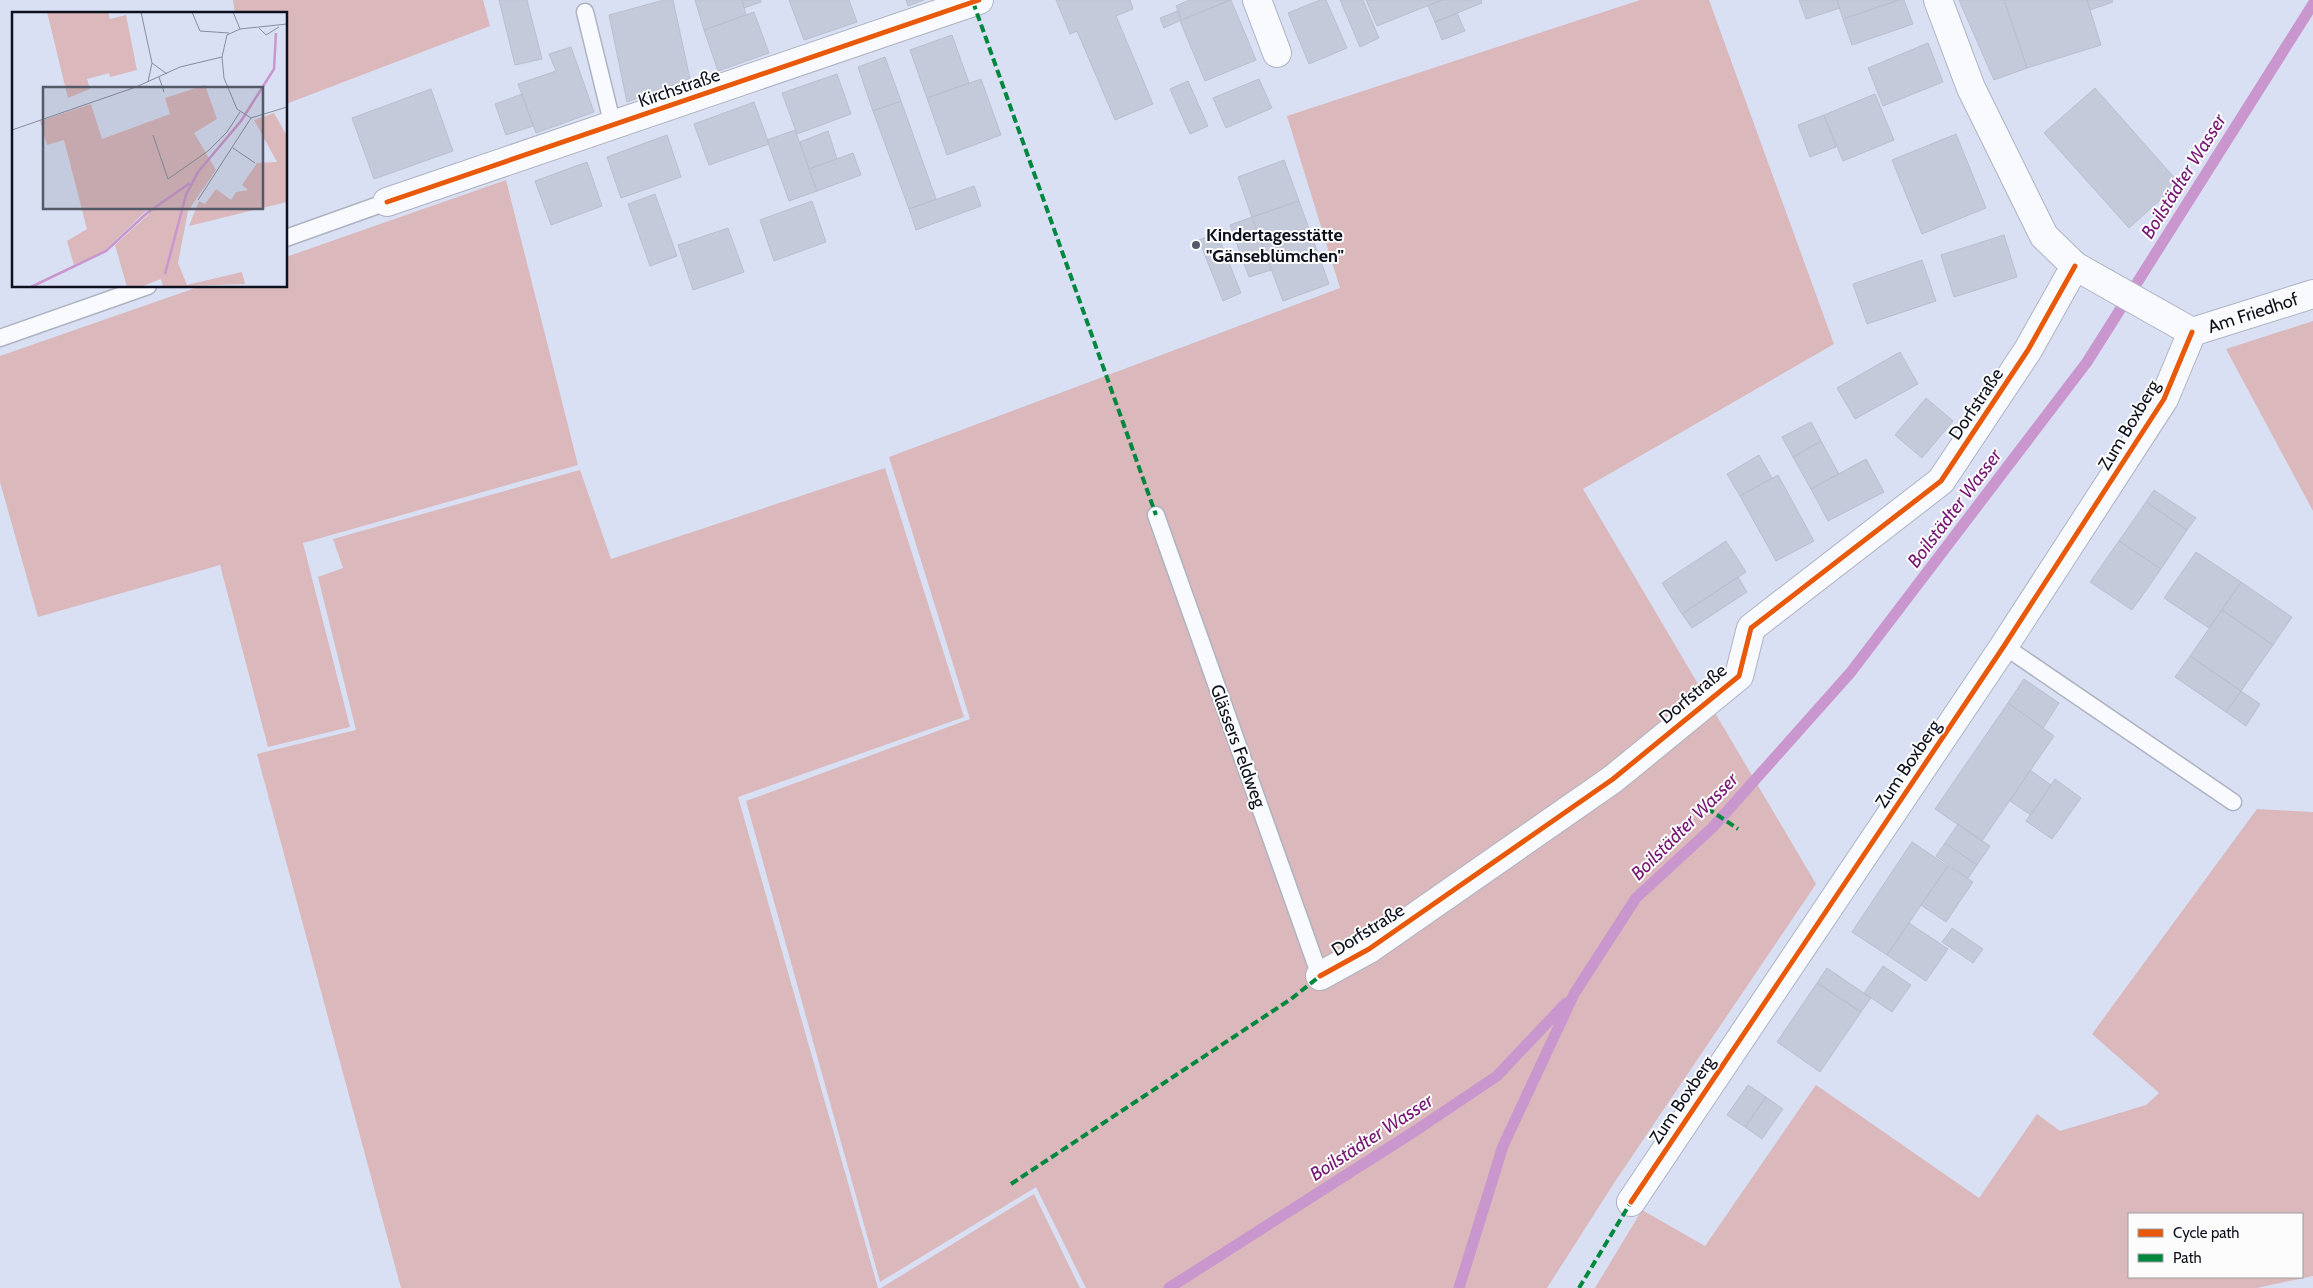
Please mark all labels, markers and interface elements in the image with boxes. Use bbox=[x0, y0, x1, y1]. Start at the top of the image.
inset map bbox=[12, 12, 288, 288]
street label: Kirchstraße bbox=[635, 64, 723, 112]
water label: Boilstädter Wasser bbox=[2136, 109, 2231, 243]
place label: Kindertagesstätte "Gänseblümchen" bbox=[1206, 224, 1344, 267]
marker: Kindertagesstätte "Gänseblümchen" bbox=[1190, 239, 1202, 251]
street label: Am Friedhof bbox=[2205, 288, 2301, 338]
street label: Dorfstraße bbox=[1944, 364, 2008, 444]
street label: Zum Boxberg bbox=[2094, 375, 2165, 474]
water label: Boilstädter Wasser bbox=[1902, 444, 2007, 572]
street label: Dorfstraße bbox=[1655, 659, 1731, 729]
street label: Glässers Feldweg bbox=[1206, 681, 1271, 811]
street label: Zum Boxberg bbox=[1871, 715, 1946, 812]
water label: Boilstädter Wasser bbox=[1626, 767, 1744, 885]
street label: Dorfstraße bbox=[1328, 899, 1408, 961]
street label: Zum Boxberg bbox=[1645, 1051, 1720, 1148]
water label: Boilstädter Wasser bbox=[1305, 1088, 1438, 1186]
legend bbox=[2128, 1213, 2303, 1278]
text: Cycle path bbox=[2173, 1224, 2239, 1242]
text: Path bbox=[2173, 1249, 2202, 1267]

